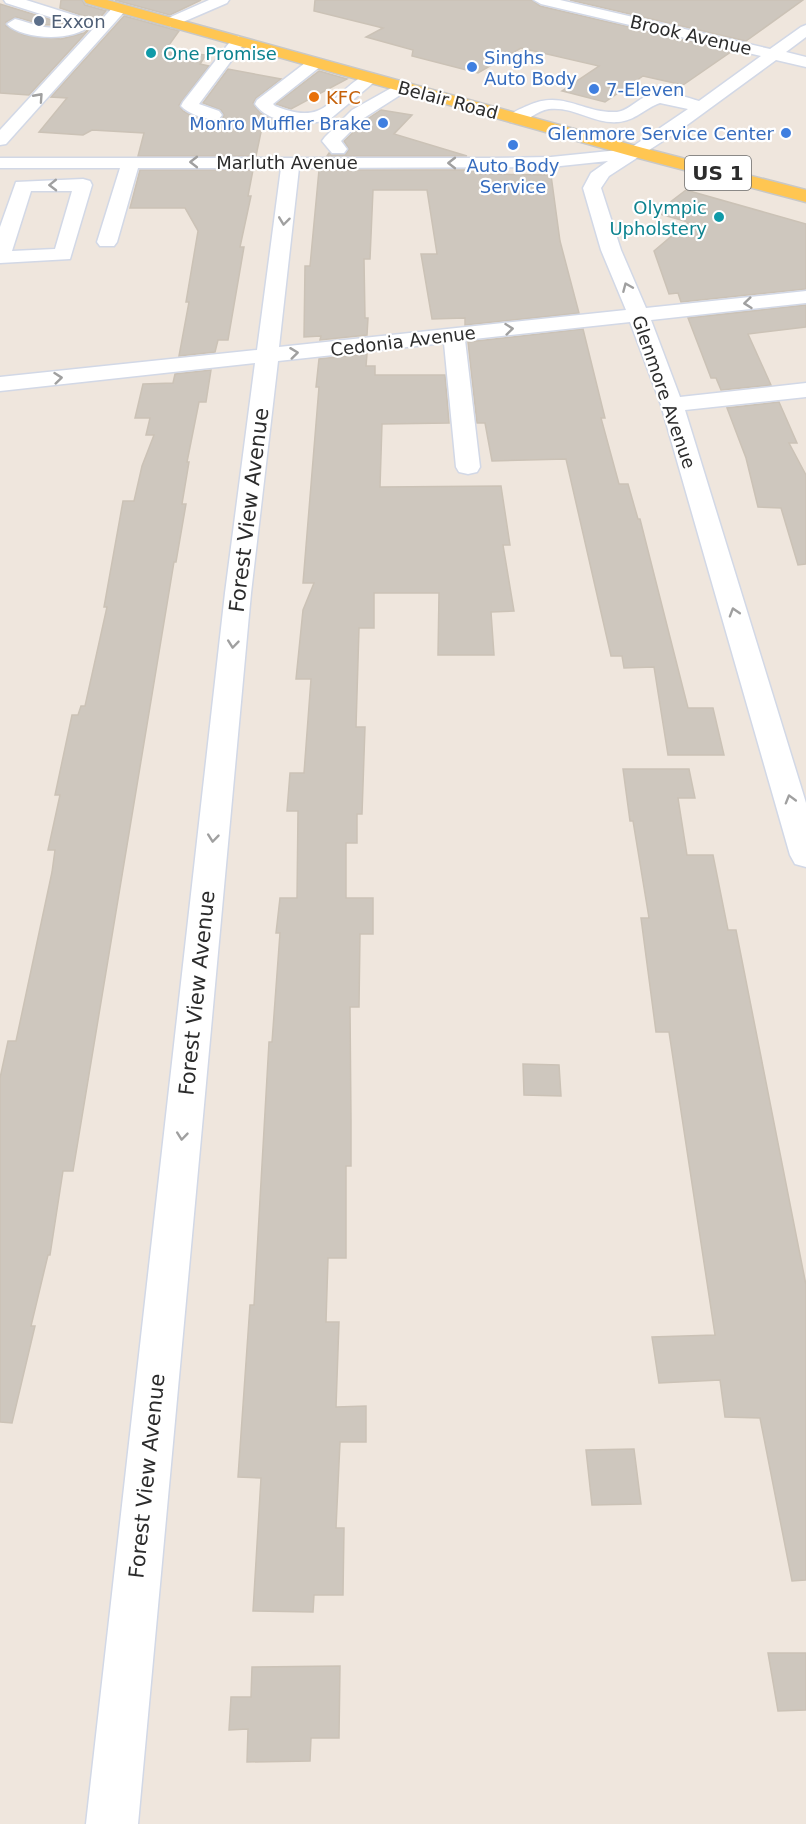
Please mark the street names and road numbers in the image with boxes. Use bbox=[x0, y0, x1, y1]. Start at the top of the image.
street label: Brook Avenue bbox=[628, 11, 754, 59]
street label: Belair Road bbox=[396, 77, 500, 123]
street label: Marluth Avenue bbox=[216, 152, 358, 173]
road number: US 1 bbox=[685, 156, 751, 190]
street label: Glenmore Avenue bbox=[628, 313, 700, 471]
street label: Cedonia Avenue bbox=[329, 322, 477, 360]
street label: Forest View Avenue bbox=[225, 406, 273, 614]
street label: Forest View Avenue bbox=[174, 889, 220, 1097]
street label: Forest View Avenue bbox=[124, 1372, 170, 1580]

